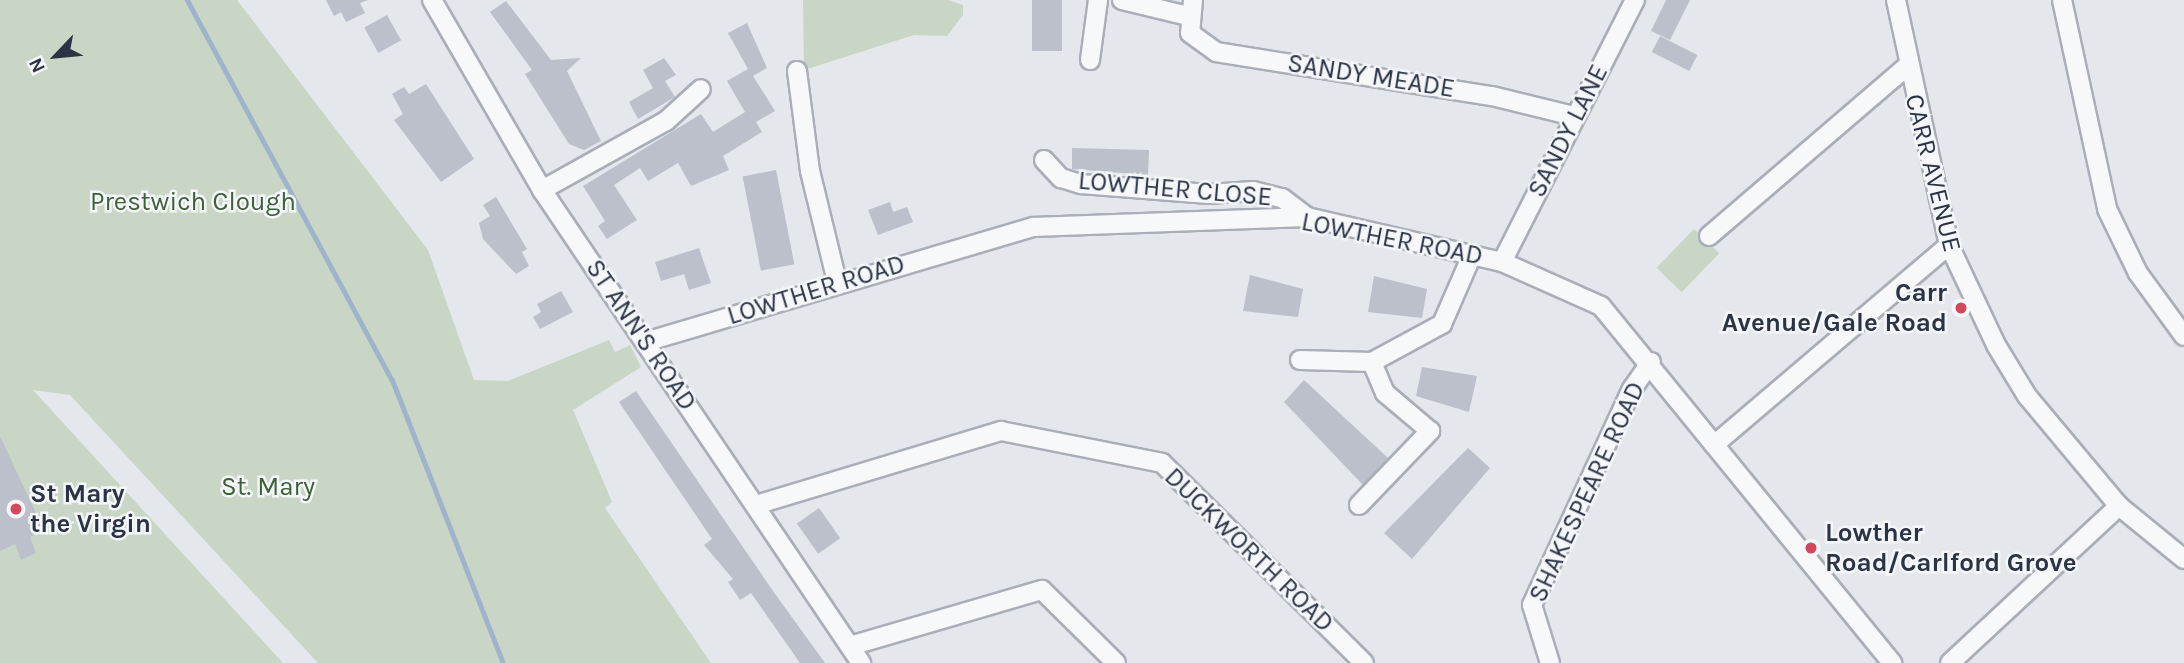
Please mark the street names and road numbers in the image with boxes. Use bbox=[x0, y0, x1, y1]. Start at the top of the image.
street label: SANDY MEADE bbox=[1285, 47, 1457, 105]
street label: SANDY LANE bbox=[1521, 59, 1615, 203]
street label: CARR AVENUE bbox=[1898, 91, 1968, 255]
street label: LOWTHER CLOSE bbox=[1077, 165, 1273, 213]
street label: LOWTHER ROAD bbox=[1299, 206, 1485, 272]
street label: LOWTHER ROAD bbox=[723, 248, 909, 332]
street label: ST ANN'S ROAD bbox=[579, 253, 703, 417]
street label: SHAKESPEARE ROAD bbox=[1522, 377, 1652, 607]
street label: DUCKWORTH ROAD bbox=[1158, 461, 1340, 639]

